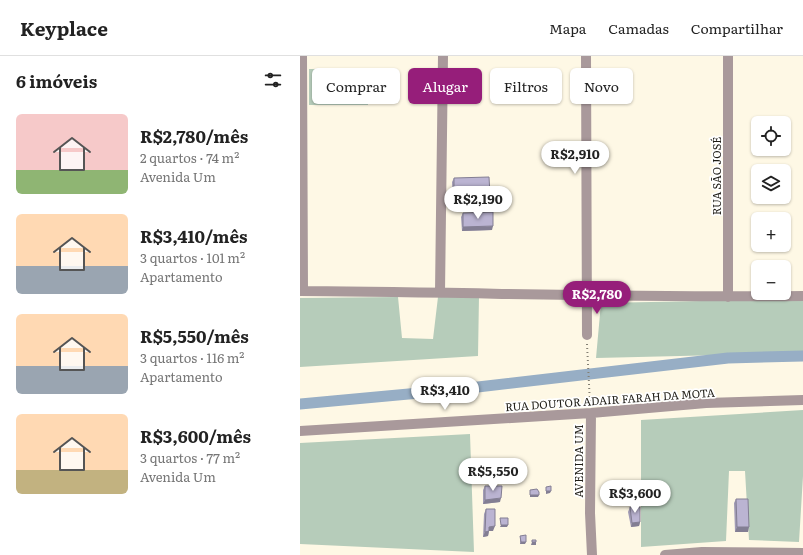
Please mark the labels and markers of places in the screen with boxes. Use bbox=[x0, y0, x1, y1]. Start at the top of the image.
pin: R$2,910 bbox=[538, 141, 612, 175]
pin: R$2,190 bbox=[441, 186, 515, 220]
pin: R$2,780 bbox=[560, 281, 634, 315]
pin: R$3,410 bbox=[408, 377, 482, 411]
pin: R$5,550 bbox=[456, 458, 530, 492]
pin: R$3,600 bbox=[598, 480, 672, 514]

